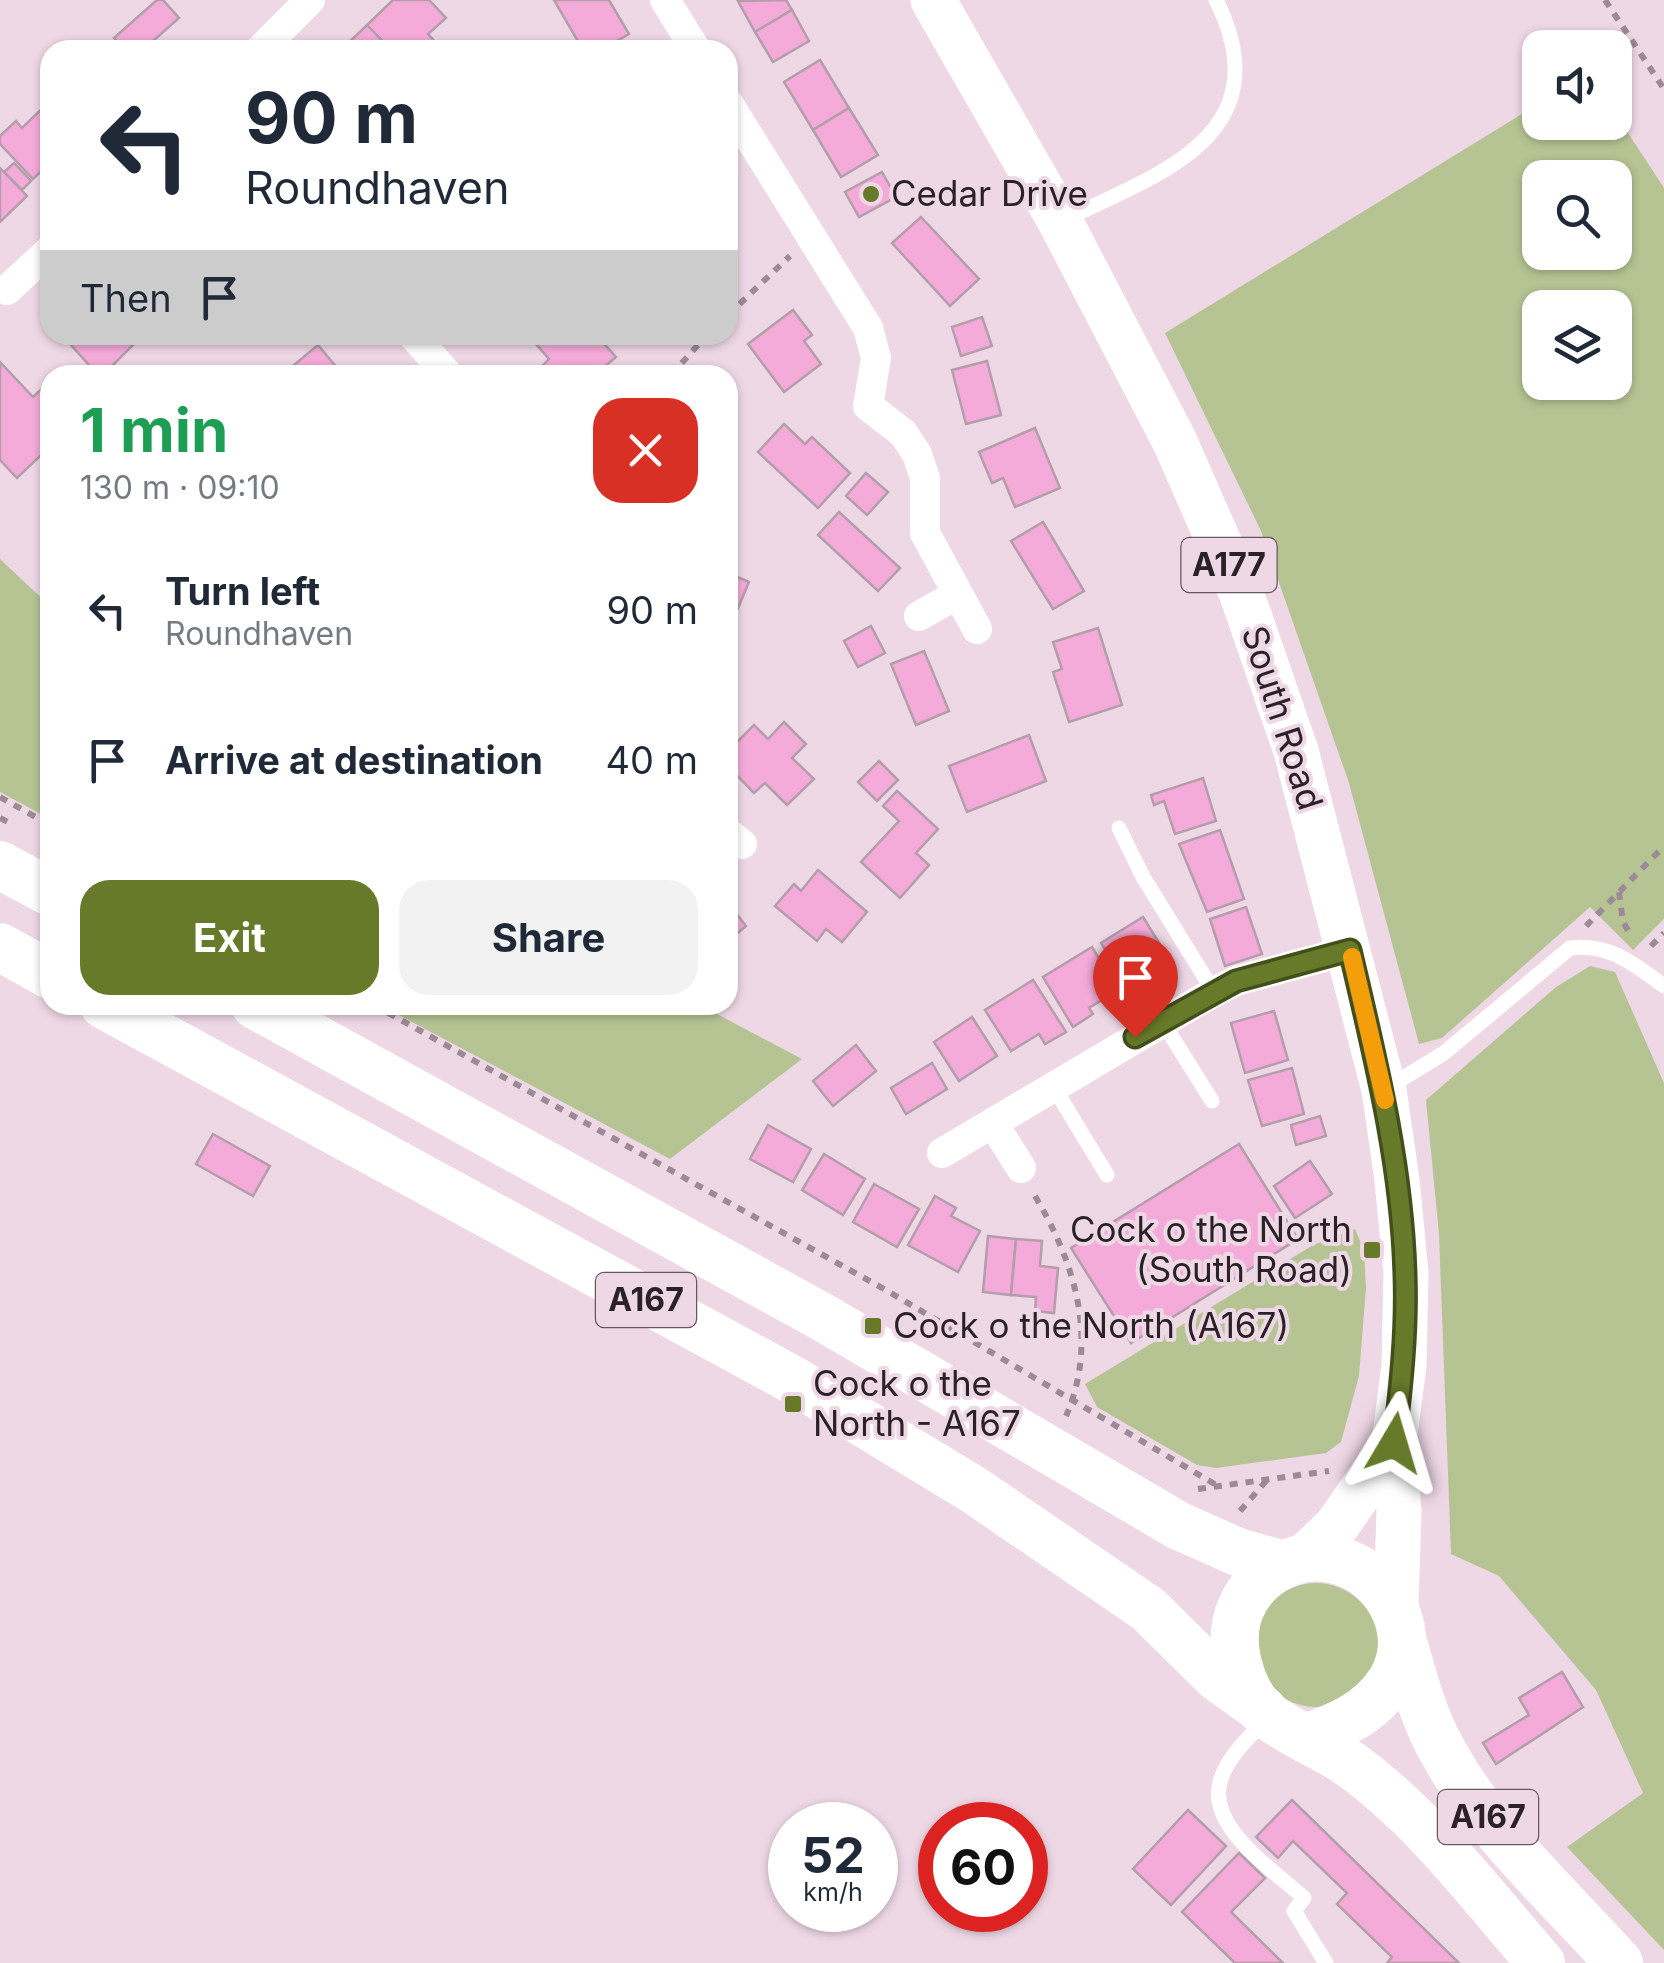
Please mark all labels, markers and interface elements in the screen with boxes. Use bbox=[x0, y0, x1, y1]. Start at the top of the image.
map controls bbox=[1522, 30, 1632, 400]
button: sound bbox=[1522, 30, 1632, 140]
text: 90 m bbox=[245, 75, 418, 160]
icon: left bbox=[80, 80, 210, 210]
text: Roundhaven bbox=[245, 160, 510, 215]
button: search bbox=[1522, 160, 1632, 270]
place label: Cedar Drive bbox=[891, 172, 1088, 214]
marker: Cedar Drive bbox=[860, 183, 882, 205]
icon: arrive bbox=[192, 270, 247, 325]
text: Then bbox=[80, 275, 172, 321]
button: layers bbox=[1522, 290, 1632, 400]
text: 1 min bbox=[80, 394, 228, 466]
button: close bbox=[593, 398, 698, 503]
text: 130 m · 09:10 bbox=[80, 468, 280, 507]
road number: A177 bbox=[1182, 538, 1276, 592]
text: Turn left bbox=[165, 568, 320, 614]
icon: left bbox=[80, 583, 135, 638]
text: 90 m bbox=[606, 587, 698, 633]
text: Roundhaven bbox=[165, 614, 353, 653]
street label: South Road bbox=[1234, 621, 1332, 815]
icon: arrive bbox=[80, 733, 135, 788]
text: Arrive at destination bbox=[165, 737, 543, 783]
text: 40 m bbox=[606, 737, 698, 783]
button: Exit bbox=[80, 880, 379, 995]
button: Share bbox=[399, 880, 698, 995]
pin bbox=[1093, 935, 1178, 1038]
icon: arrive bbox=[1108, 950, 1163, 1005]
place label: Cock o the North (South Road) bbox=[1070, 1208, 1352, 1290]
marker: Cock o the North (South Road) bbox=[1361, 1239, 1383, 1261]
road number: A167 bbox=[596, 1273, 696, 1327]
place label: Cock o the North (A167) bbox=[893, 1304, 1289, 1346]
marker: Cock o the North (A167) bbox=[862, 1315, 884, 1337]
place label: Cock o the North - A167 bbox=[813, 1362, 1021, 1444]
position arrow bbox=[1342, 1391, 1446, 1495]
marker: Cock o the North - A167 bbox=[782, 1393, 804, 1415]
road number: A167 bbox=[1438, 1790, 1538, 1844]
speed limit sign: 60 bbox=[918, 1802, 1048, 1932]
text: 52 bbox=[801, 1825, 865, 1885]
text: km/h bbox=[803, 1877, 863, 1907]

